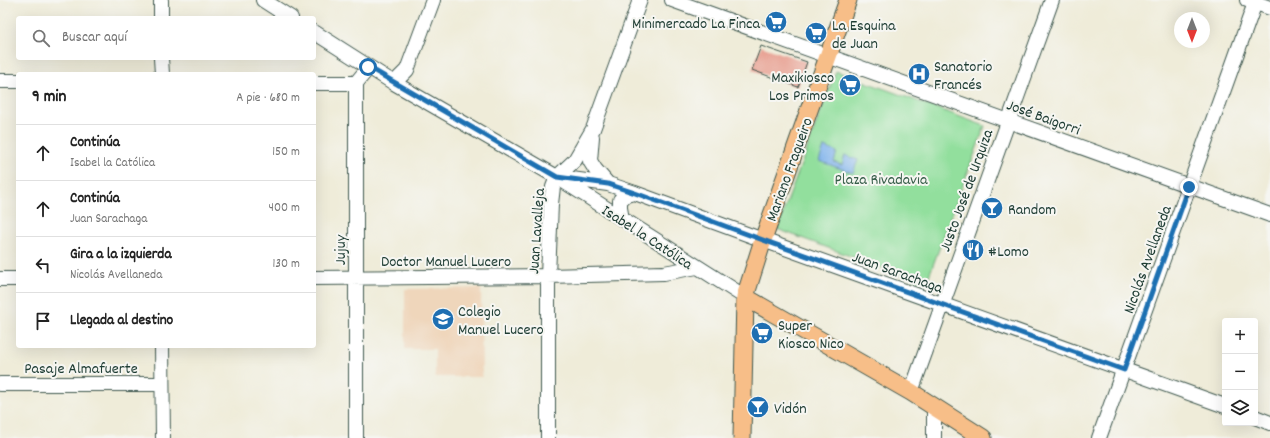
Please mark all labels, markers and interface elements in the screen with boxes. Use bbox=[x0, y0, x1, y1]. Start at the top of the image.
supermarket icon: Minimercado La Finca bbox=[763, 9, 789, 35]
north arrow bbox=[1174, 12, 1210, 48]
place label: Minimercado La Finca bbox=[632, 13, 760, 36]
place label: La Esquina de Juan bbox=[832, 15, 896, 56]
search box bbox=[16, 16, 316, 60]
supermarket icon: La Esquina de Juan bbox=[803, 20, 829, 46]
icon: search bbox=[30, 27, 52, 49]
text: Buscar aquí bbox=[62, 27, 127, 49]
place label: Sanatorio Francés bbox=[934, 56, 992, 97]
route start bbox=[359, 58, 377, 76]
hospital icon: Sanatorio Francés bbox=[906, 61, 932, 87]
place label: Maxikiosco Los Primos bbox=[769, 67, 834, 108]
supermarket icon: Maxikiosco Los Primos bbox=[837, 72, 863, 98]
text: 9 min bbox=[32, 86, 66, 110]
text: A pie · 680 m bbox=[236, 89, 300, 108]
street label: José Baigorri bbox=[1003, 94, 1083, 142]
street label: Mariano Fragueiro bbox=[761, 115, 820, 225]
street label: Justo José de Urquiza bbox=[935, 126, 1000, 255]
text: Continúa bbox=[70, 132, 120, 154]
icon: ahead bbox=[32, 142, 54, 164]
text: 150 m bbox=[272, 143, 300, 162]
text: Isabel la Católica bbox=[70, 154, 155, 173]
park label: Plaza Rivadavia bbox=[835, 169, 928, 192]
route end bbox=[1180, 178, 1198, 196]
street label: Juan Lavalleja bbox=[523, 187, 552, 275]
text: Continúa bbox=[70, 188, 120, 210]
bar icon: Random bbox=[979, 195, 1005, 221]
icon: ahead bbox=[32, 198, 54, 220]
text: 400 m bbox=[269, 199, 300, 218]
place label: Random bbox=[1008, 199, 1056, 222]
street label: Isabel la Católica bbox=[596, 200, 697, 277]
street label: Nicolás Avellaneda bbox=[1118, 202, 1179, 317]
text: Juan Sarachaga bbox=[70, 210, 147, 229]
street label: Jujuy bbox=[330, 234, 353, 265]
restaurant icon: #Lomo bbox=[960, 237, 986, 263]
place label: #Lomo bbox=[988, 241, 1029, 264]
text: Gira a la izquierda bbox=[70, 244, 171, 266]
street label: Juan Sarachaga bbox=[849, 246, 946, 301]
street label: Doctor Manuel Lucero bbox=[381, 251, 511, 274]
icon: left bbox=[32, 254, 54, 276]
text: 130 m bbox=[272, 255, 300, 274]
text: Nicolás Avellaneda bbox=[70, 266, 162, 285]
place label: Colegio Manuel Lucero bbox=[458, 301, 544, 342]
school or university icon: Colegio Manuel Lucero bbox=[430, 306, 456, 332]
icon: arrive bbox=[32, 310, 54, 332]
text: Llegada al destino bbox=[70, 310, 173, 332]
place label: Super Kiosco Nico bbox=[778, 315, 844, 356]
map controls bbox=[1222, 318, 1258, 426]
button: + bbox=[1222, 318, 1258, 354]
supermarket icon: Super Kiosco Nico bbox=[749, 320, 775, 346]
button: − bbox=[1222, 354, 1258, 390]
street label: Pasaje Almafuerte bbox=[24, 358, 138, 381]
button: layers bbox=[1222, 390, 1258, 426]
bar icon: Vidón bbox=[745, 394, 771, 420]
place label: Vidón bbox=[774, 398, 807, 421]

